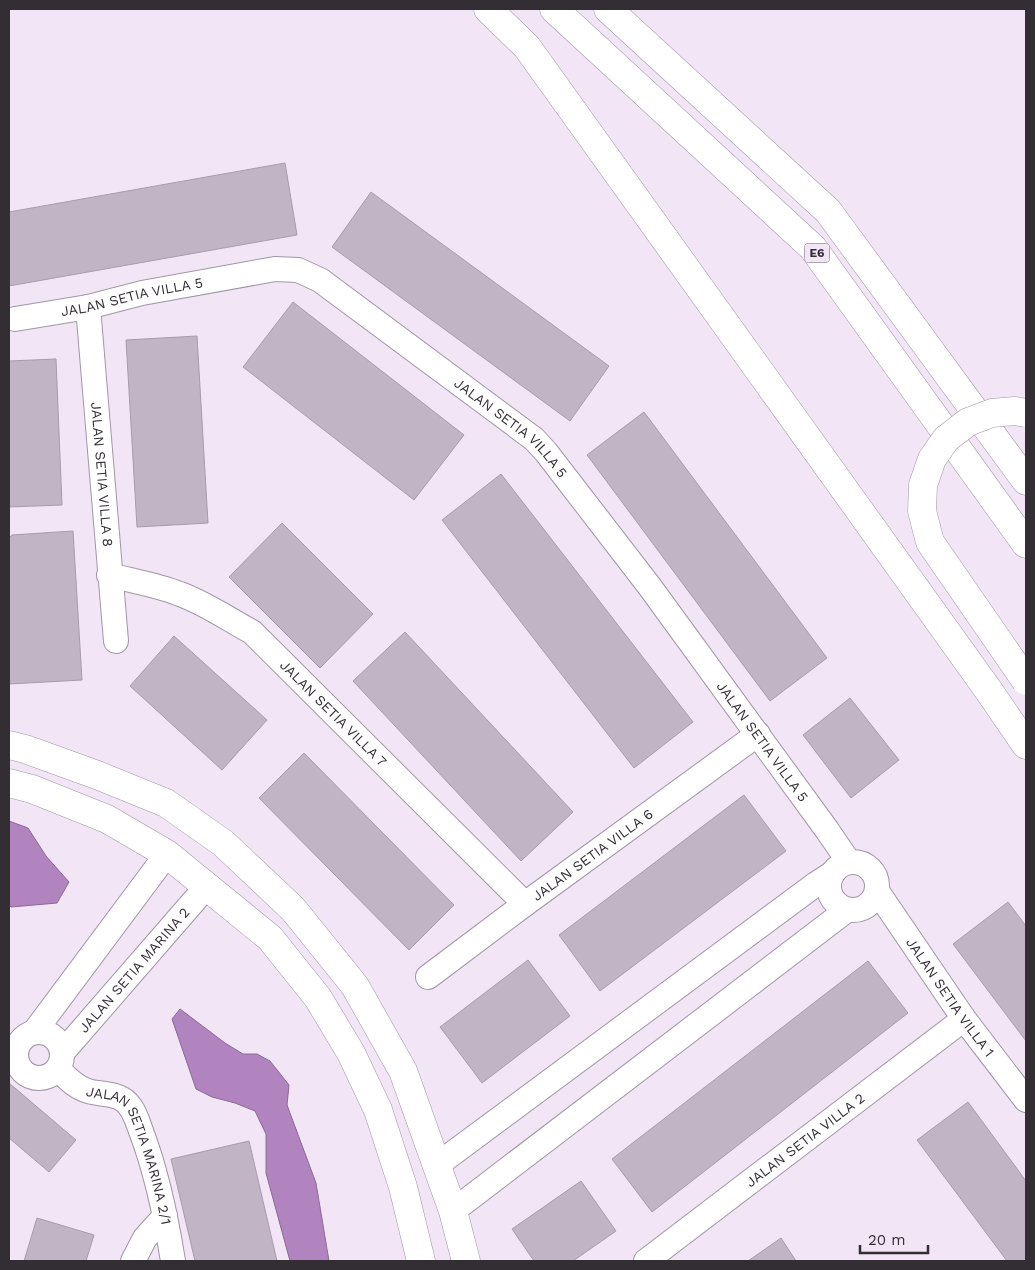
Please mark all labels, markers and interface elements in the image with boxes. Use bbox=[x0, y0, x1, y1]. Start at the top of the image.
road number: E6 bbox=[804, 244, 830, 262]
street label: JALAN SETIA VILLA 5 bbox=[60, 274, 204, 319]
street label: JALAN SETIA VILLA 5 bbox=[451, 375, 571, 481]
street label: JALAN SETIA VILLA 8 bbox=[88, 401, 116, 547]
street label: JALAN SETIA VILLA 7 bbox=[277, 657, 390, 770]
street label: JALAN SETIA VILLA 5 bbox=[714, 678, 812, 805]
street label: JALAN SETIA VILLA 6 bbox=[529, 806, 656, 904]
street label: JALAN SETIA MARINA 2 bbox=[76, 904, 193, 1036]
street label: JALAN SETIA VILLA 1 bbox=[903, 935, 998, 1060]
street label: JALAN SETIA MARINA 2/1 bbox=[85, 1083, 174, 1226]
street label: JALAN SETIA VILLA 2 bbox=[743, 1090, 868, 1190]
scale bar bbox=[860, 1222, 928, 1254]
text: 20 m bbox=[868, 1231, 906, 1249]

